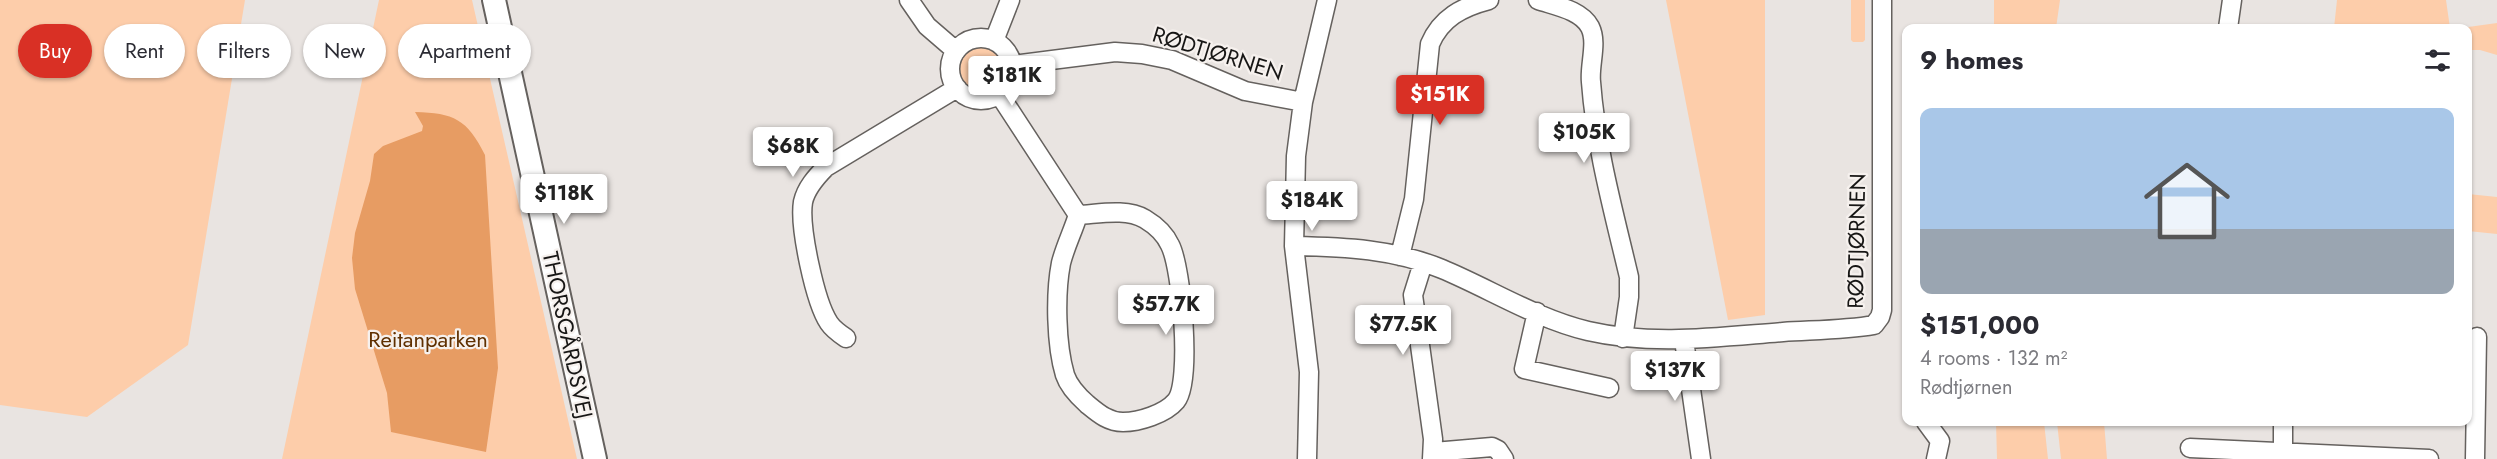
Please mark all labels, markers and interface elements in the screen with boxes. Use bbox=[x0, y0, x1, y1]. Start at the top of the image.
street label: RØDTJØRNEN bbox=[1149, 18, 1287, 88]
chip: Buy bbox=[18, 24, 92, 78]
chip: Rent bbox=[104, 24, 185, 78]
chip: Filters bbox=[197, 24, 291, 78]
chip: New bbox=[303, 24, 386, 78]
chip: Apartment bbox=[398, 24, 531, 78]
text: 9 homes bbox=[1920, 41, 2023, 79]
icon: filters bbox=[2421, 44, 2454, 77]
pin: $181K bbox=[970, 56, 1054, 107]
text: $181K bbox=[982, 61, 1042, 90]
pin: $151K bbox=[1398, 75, 1482, 126]
text: $151K bbox=[1410, 80, 1470, 109]
pin: $105K bbox=[1542, 113, 1626, 164]
text: $105K bbox=[1553, 118, 1615, 147]
pin: $68K bbox=[757, 127, 829, 178]
text: $68K bbox=[767, 132, 819, 161]
icon: home bbox=[2133, 147, 2241, 255]
street label: RØDTJØRNEN bbox=[1839, 173, 1873, 309]
pin: $118K bbox=[522, 174, 606, 225]
text: $118K bbox=[534, 179, 594, 208]
pin: $184K bbox=[1270, 181, 1354, 232]
text: $184K bbox=[1280, 186, 1344, 215]
street label: THORSGÅRDSVEJ bbox=[535, 249, 601, 421]
pin: $57.7K bbox=[1117, 285, 1215, 336]
text: $57.7K bbox=[1132, 290, 1200, 319]
pin: $77.5K bbox=[1354, 305, 1452, 356]
text: $151,000 bbox=[1920, 306, 2039, 344]
text: $77.5K bbox=[1369, 310, 1437, 339]
park label: Reitanparken bbox=[368, 323, 488, 355]
text: 4 rooms · 132 m² bbox=[1920, 344, 2068, 373]
pin: $137K bbox=[1633, 351, 1717, 402]
text: $137K bbox=[1645, 356, 1705, 385]
text: Rødtjørnen bbox=[1920, 373, 2012, 402]

